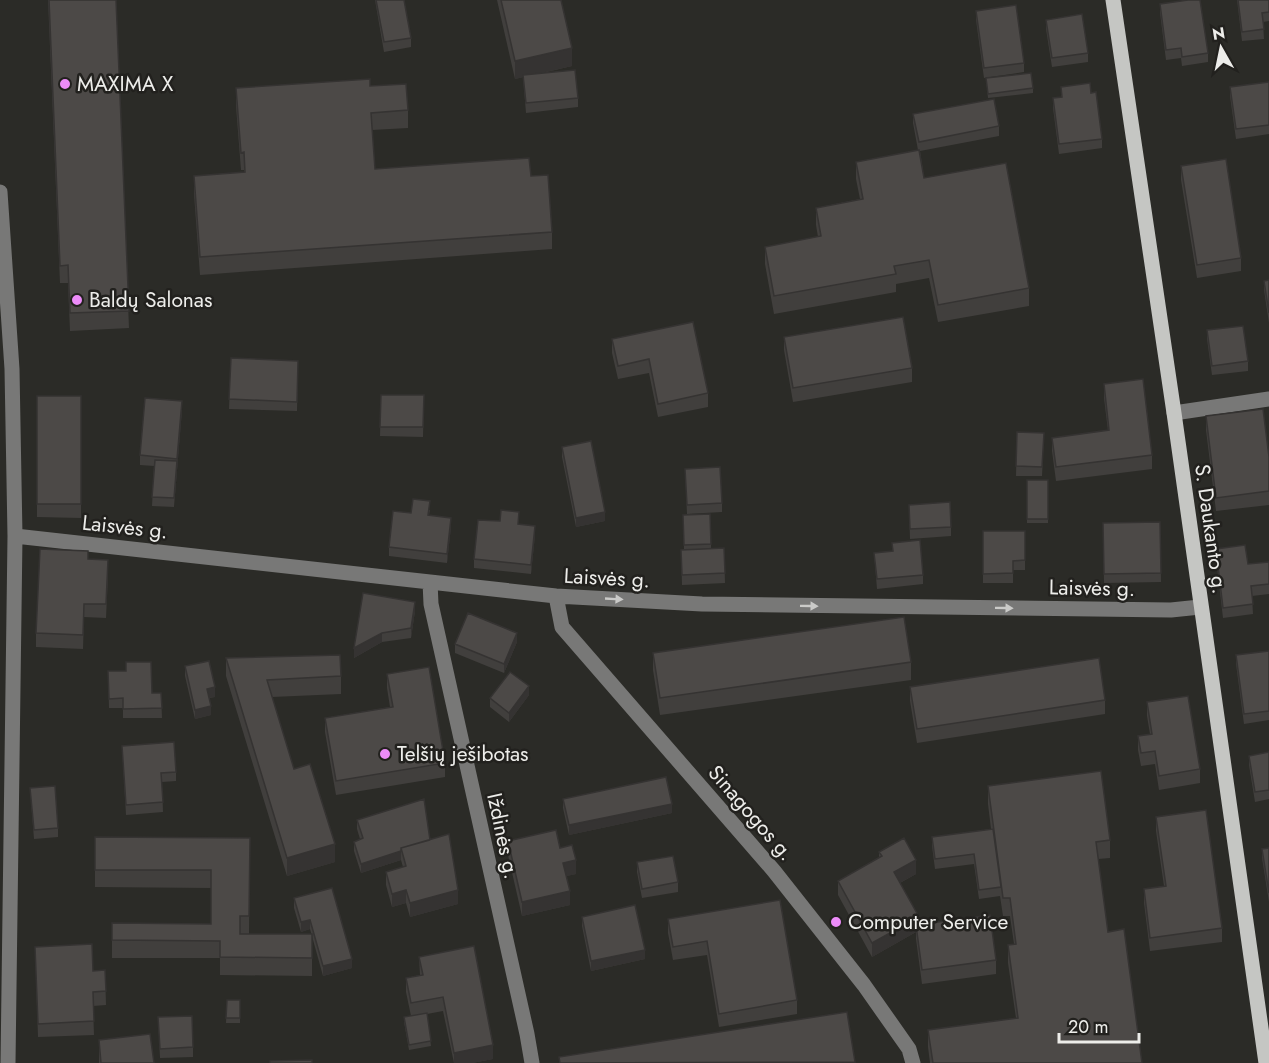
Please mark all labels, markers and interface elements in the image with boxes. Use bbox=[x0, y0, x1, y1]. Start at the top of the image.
north arrow bbox=[1191, 18, 1251, 78]
text: N bbox=[1211, 21, 1227, 46]
place label: MAXIMA X bbox=[77, 69, 174, 99]
marker: MAXIMA X bbox=[58, 77, 72, 91]
place label: Baldų Salonas bbox=[89, 285, 212, 315]
marker: Baldų Salonas bbox=[70, 293, 84, 307]
street label: S. Daukanto g. bbox=[1187, 462, 1235, 596]
street label: Laisvės g. bbox=[81, 508, 169, 546]
street label: Laisvės g. bbox=[563, 561, 651, 595]
street label: Laisvės g. bbox=[1049, 572, 1135, 604]
one-way arrow bbox=[605, 595, 624, 604]
one-way arrow bbox=[800, 601, 819, 610]
one-way arrow bbox=[995, 603, 1014, 613]
place label: Telšių ješibotas bbox=[397, 739, 529, 769]
marker: Telšių ješibotas bbox=[378, 747, 392, 761]
street label: Sinagogos g. bbox=[701, 759, 801, 867]
street label: Iždinės g. bbox=[479, 790, 527, 882]
place label: Computer Service bbox=[848, 907, 1008, 937]
marker: Computer Service bbox=[829, 915, 843, 929]
scale bar bbox=[1059, 1006, 1138, 1044]
text: 20 m bbox=[1068, 1014, 1108, 1040]

